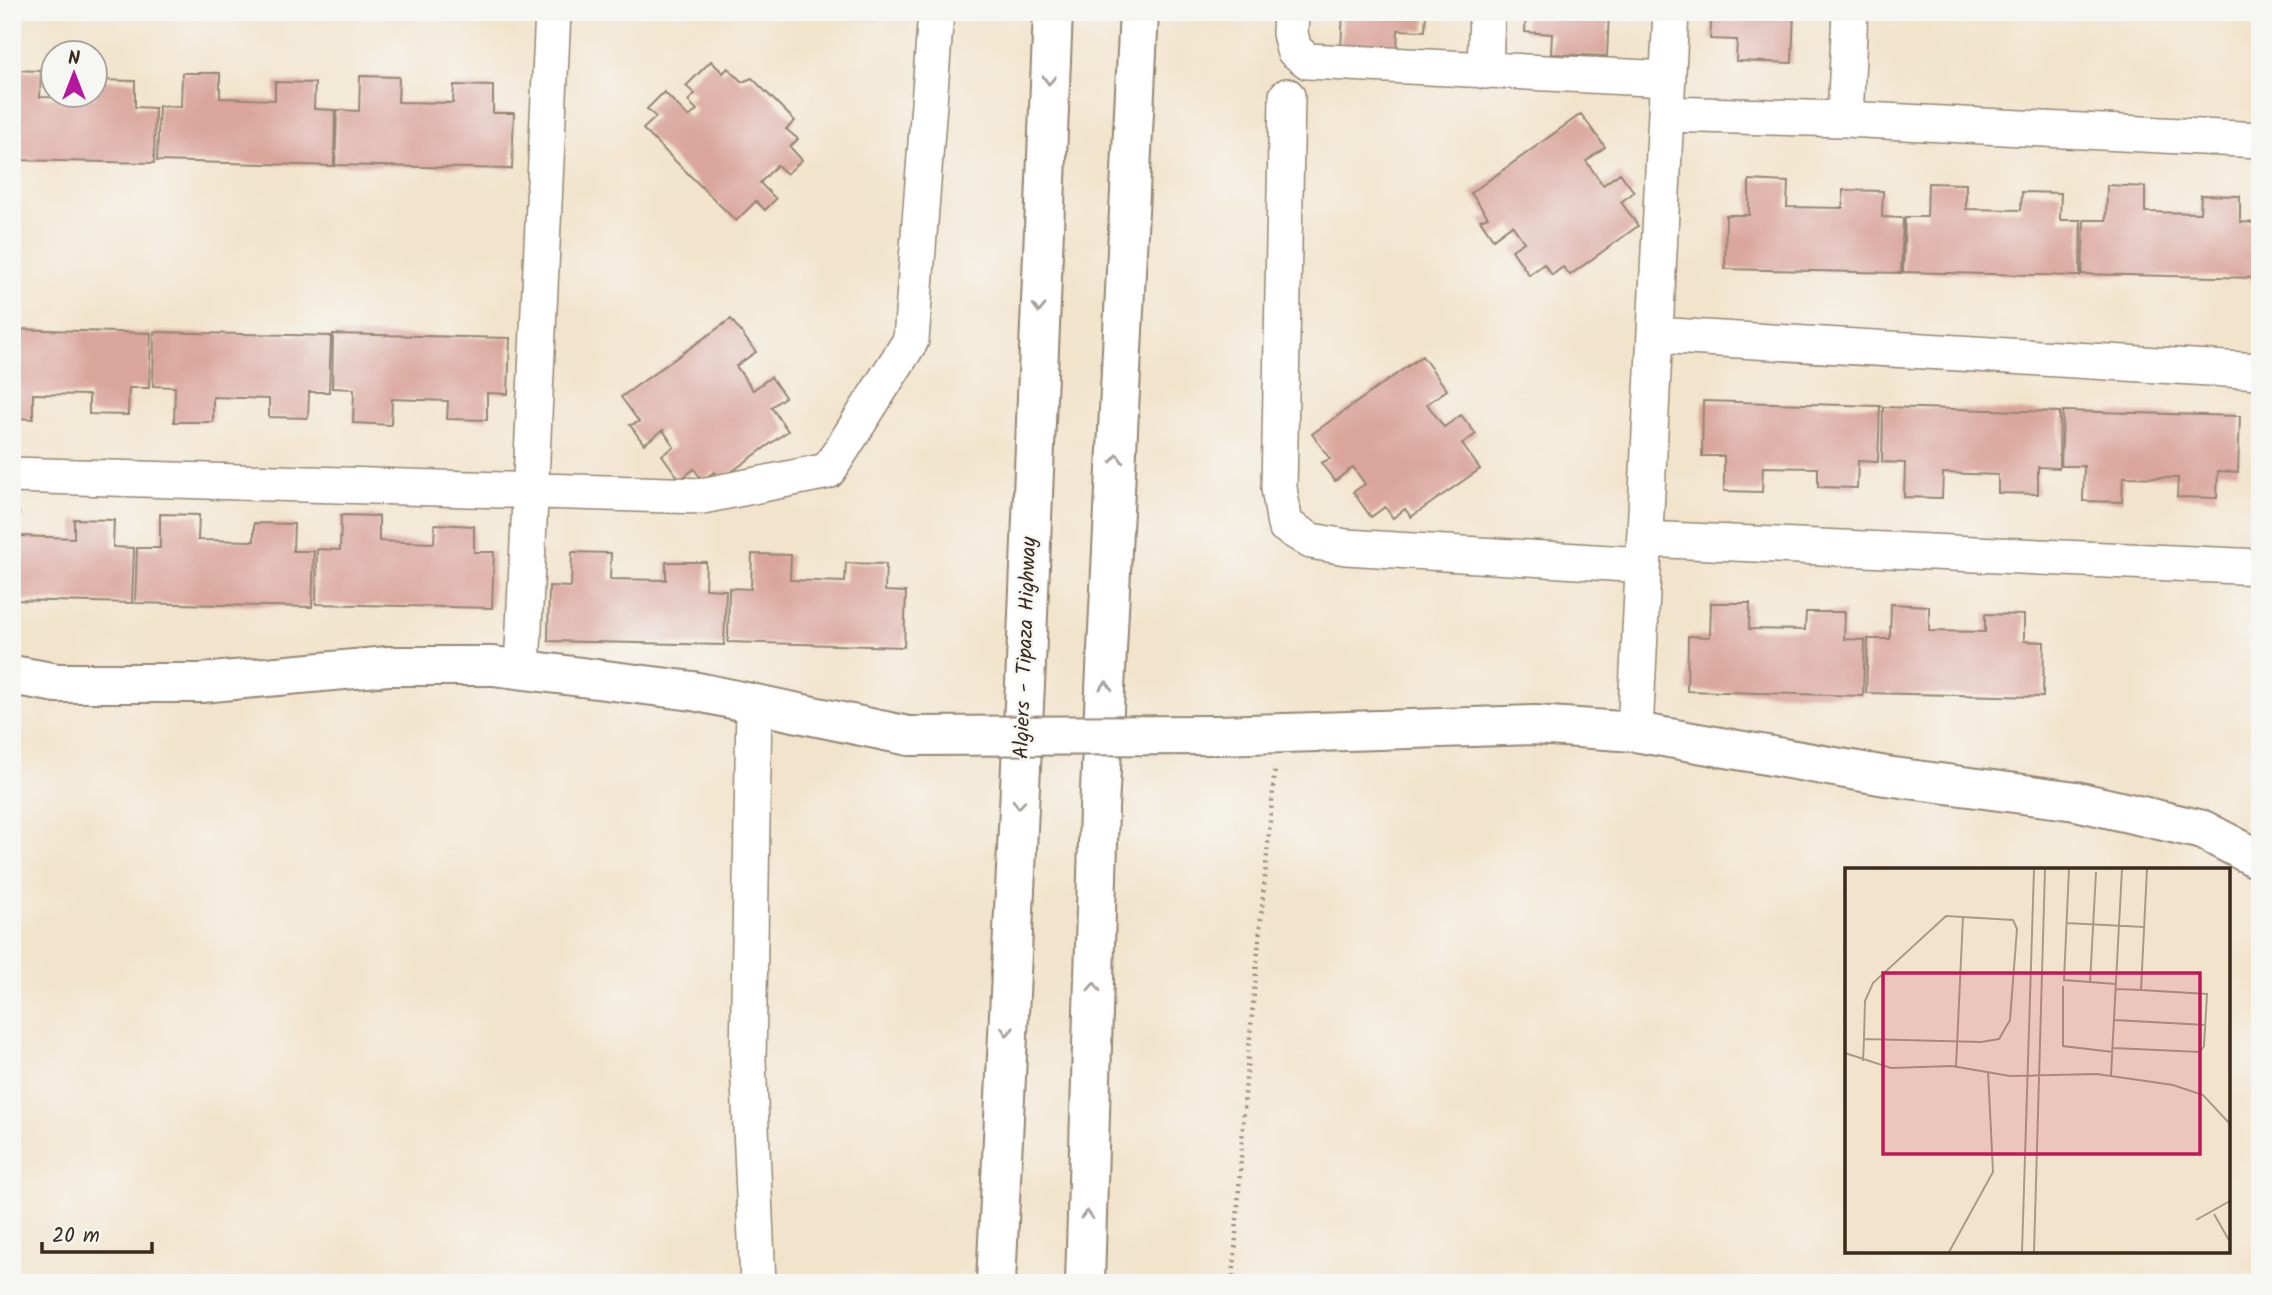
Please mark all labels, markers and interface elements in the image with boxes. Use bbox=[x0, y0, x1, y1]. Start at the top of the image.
north arrow bbox=[38, 38, 108, 108]
text: N bbox=[68, 44, 80, 74]
one-way arrow bbox=[1042, 75, 1057, 86]
one-way arrow bbox=[1032, 302, 1047, 313]
one-way arrow bbox=[1110, 453, 1125, 464]
street label: Algiers - Tipaza Highway bbox=[1006, 536, 1046, 760]
one-way arrow bbox=[1098, 681, 1113, 692]
one-way arrow bbox=[1012, 799, 1027, 810]
inset map bbox=[1845, 868, 2230, 1253]
one-way arrow bbox=[1086, 981, 1101, 992]
one-way arrow bbox=[1000, 1026, 1015, 1037]
one-way arrow bbox=[1079, 1209, 1094, 1220]
scale bar bbox=[42, 1211, 152, 1255]
text: 20 m bbox=[52, 1220, 100, 1253]

